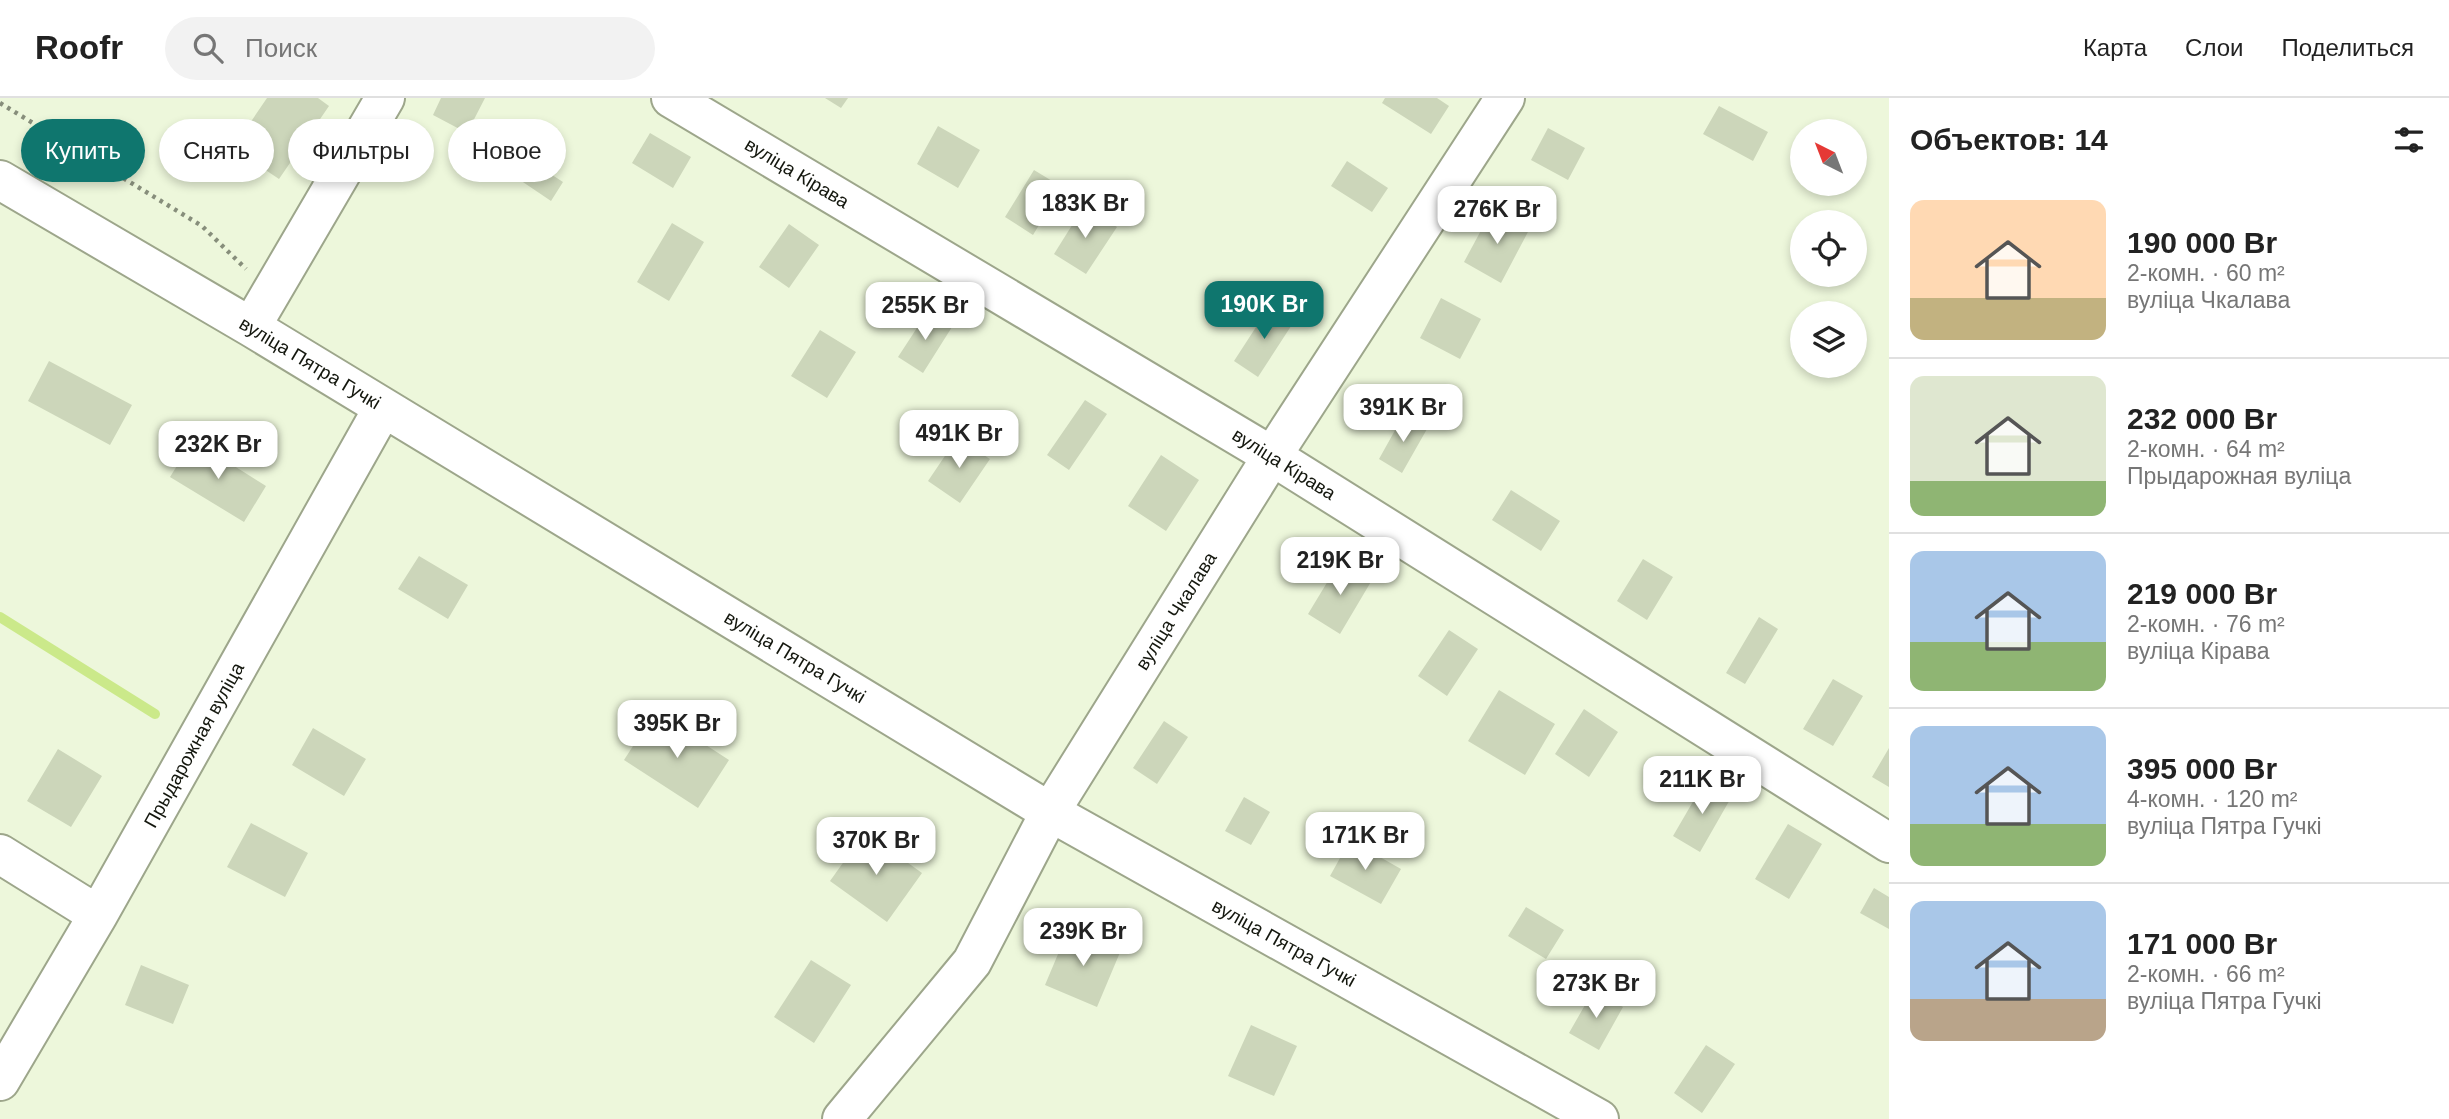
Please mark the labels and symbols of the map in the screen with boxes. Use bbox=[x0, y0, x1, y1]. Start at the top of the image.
north arrow bbox=[1790, 119, 1867, 196]
street label: вуліца Кірава bbox=[741, 134, 853, 213]
pin: 183K Br bbox=[1020, 180, 1150, 240]
pin: 276K Br bbox=[1432, 186, 1562, 246]
pin: 255K Br bbox=[860, 282, 990, 342]
pin: 190K Br bbox=[1199, 282, 1329, 341]
street label: вуліца Пятра Гучкі bbox=[236, 313, 384, 413]
pin: 391K Br bbox=[1338, 384, 1468, 444]
pin: 491K Br bbox=[894, 410, 1024, 470]
pin: 232K Br bbox=[153, 422, 283, 481]
street label: вуліца Кірава bbox=[1229, 424, 1340, 504]
pin: 219K Br bbox=[1275, 538, 1405, 597]
street label: вуліца Чкалава bbox=[1131, 548, 1221, 674]
street label: вуліца Пятра Гучкі bbox=[721, 607, 869, 707]
street label: Прыдарожная вуліца bbox=[140, 658, 248, 831]
pin: 395K Br bbox=[612, 700, 742, 760]
pin: 211K Br bbox=[1637, 756, 1767, 816]
pin: 171K Br bbox=[1300, 812, 1430, 872]
pin: 370K Br bbox=[811, 818, 941, 877]
street label: вуліца Пятра Гучкі bbox=[1209, 895, 1359, 991]
pin: 239K Br bbox=[1018, 908, 1148, 968]
pin: 273K Br bbox=[1531, 960, 1661, 1020]

